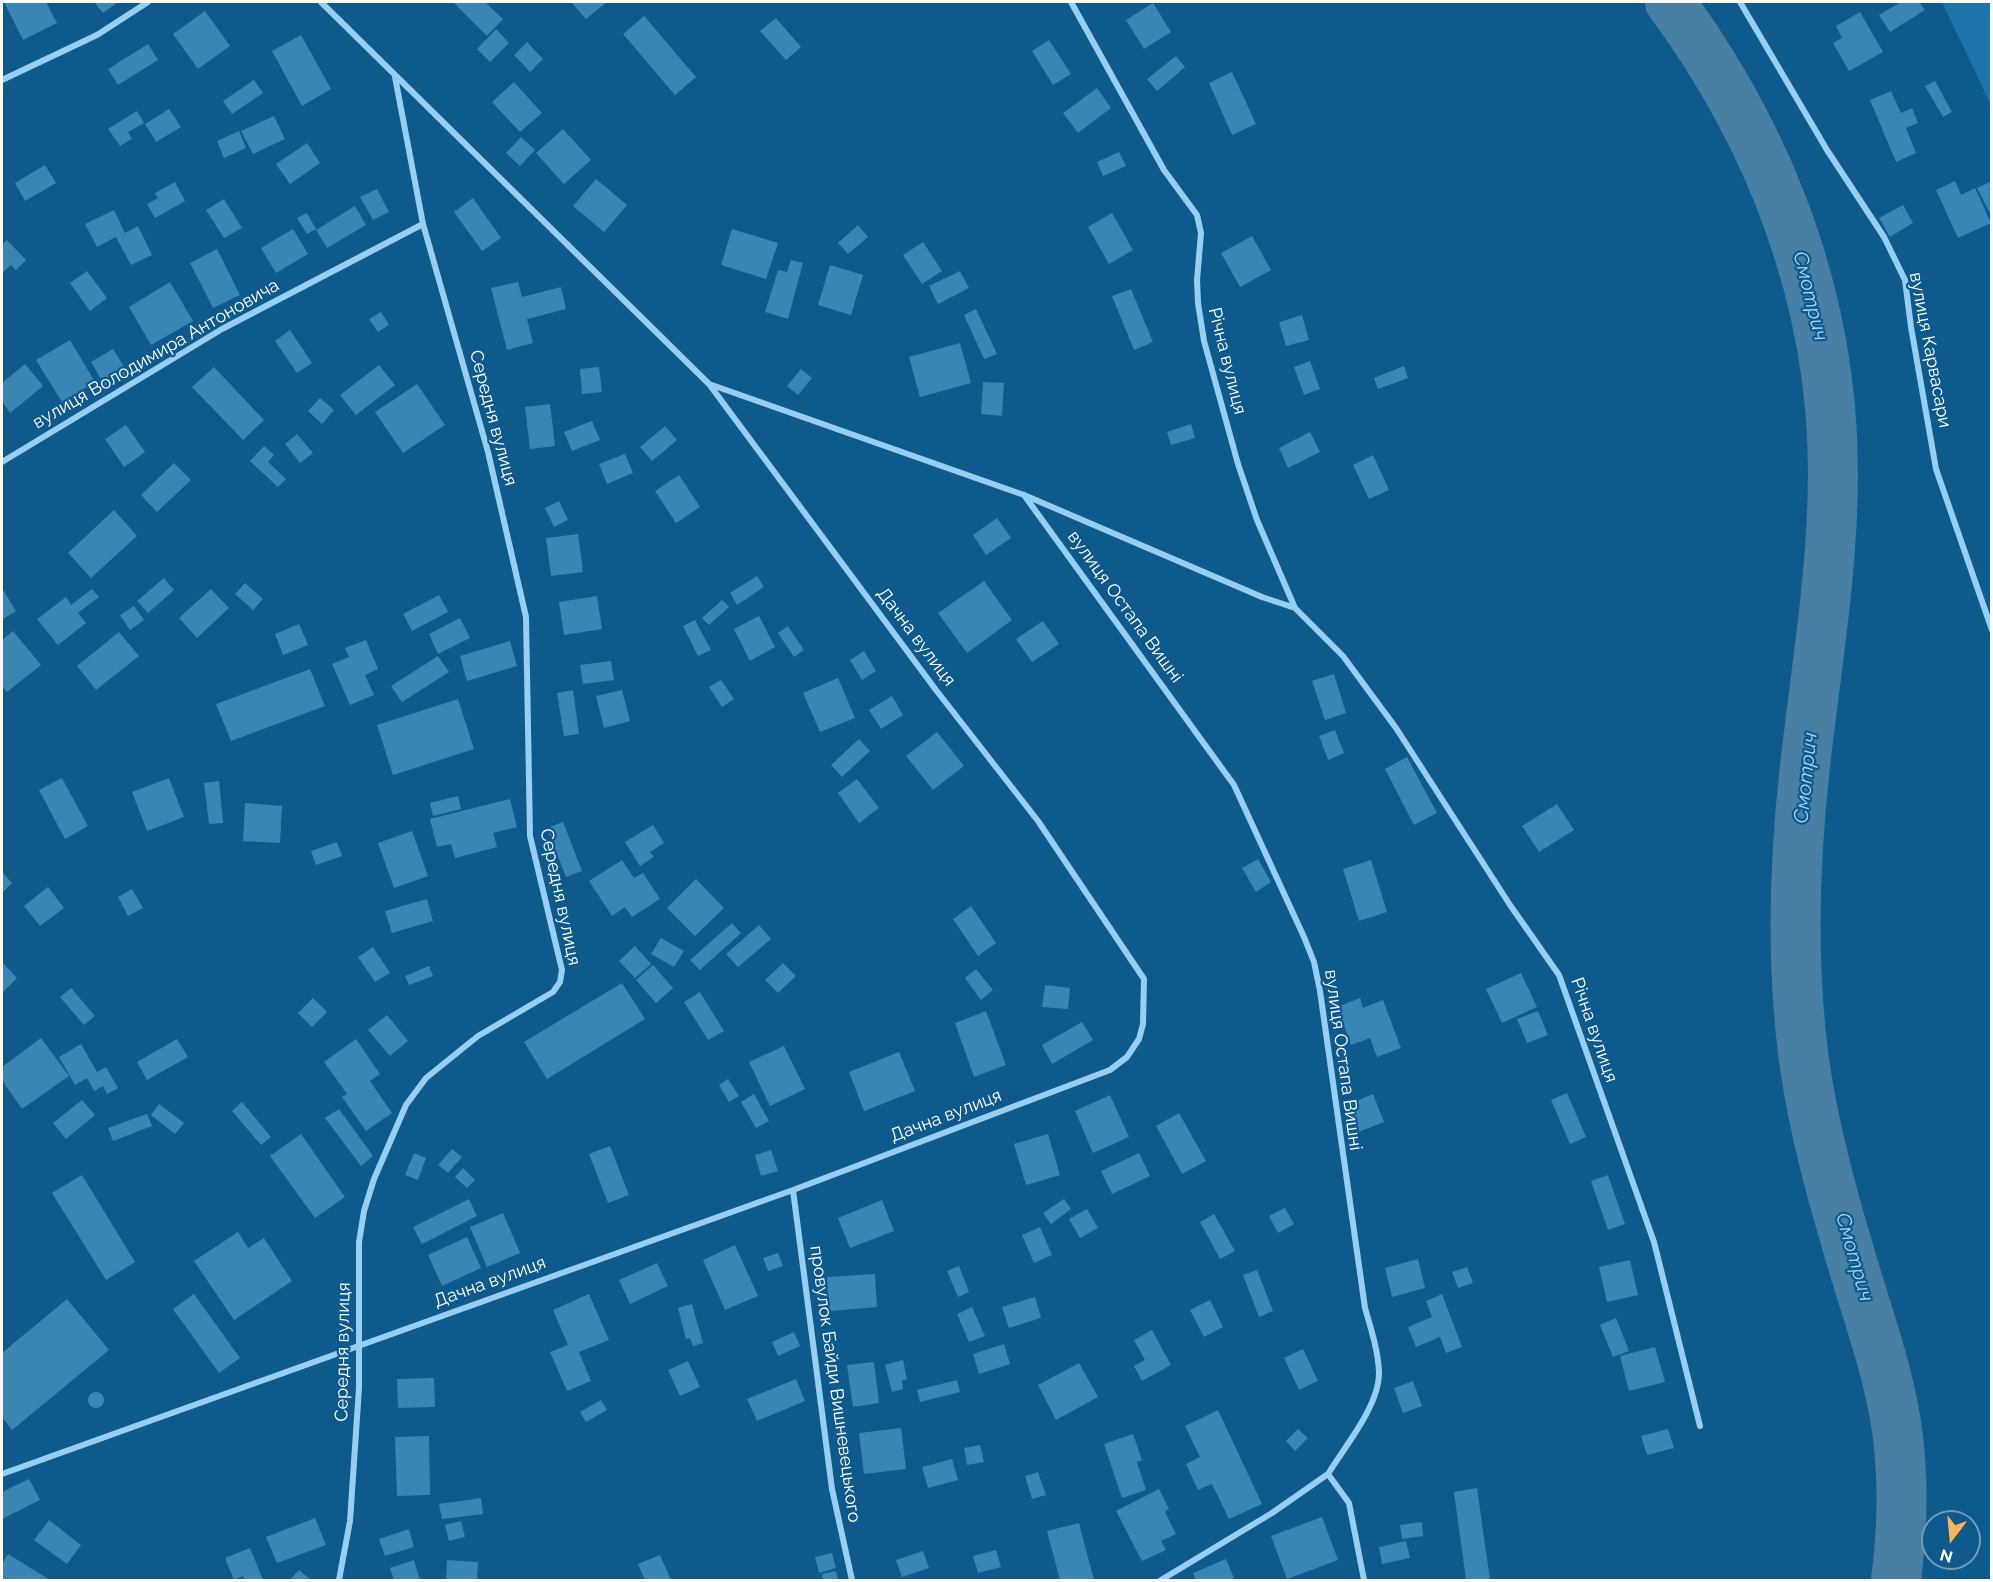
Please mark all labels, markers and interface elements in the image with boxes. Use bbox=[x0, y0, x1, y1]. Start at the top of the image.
water label: Смотрич bbox=[1787, 249, 1833, 343]
street label: вулиця Карвасари bbox=[1904, 270, 1956, 430]
street label: вулиця Володимира Антоновича bbox=[29, 274, 283, 434]
street label: Річна вулиця bbox=[1203, 305, 1251, 417]
street label: Середня вулиця bbox=[465, 348, 521, 488]
street label: вулиця Остапа Вишні bbox=[1063, 527, 1187, 687]
street label: Дачна вулиця bbox=[872, 584, 960, 690]
water label: Смотрич bbox=[1789, 731, 1823, 825]
street label: Середня вулиця bbox=[535, 827, 585, 967]
street label: вулиця Остапа Вишні bbox=[1320, 968, 1366, 1152]
street label: Річна вулиця bbox=[1566, 975, 1622, 1085]
street label: Дачна вулиця bbox=[887, 1085, 1005, 1147]
water label: Смотрич bbox=[1830, 1210, 1878, 1304]
street label: провулок Байди Вишневецького bbox=[805, 1244, 865, 1524]
street label: Дачна вулиця bbox=[431, 1252, 549, 1312]
street label: Середня вулиця bbox=[331, 1282, 355, 1422]
north arrow bbox=[1921, 1510, 1981, 1570]
text: N bbox=[1938, 1545, 1955, 1567]

